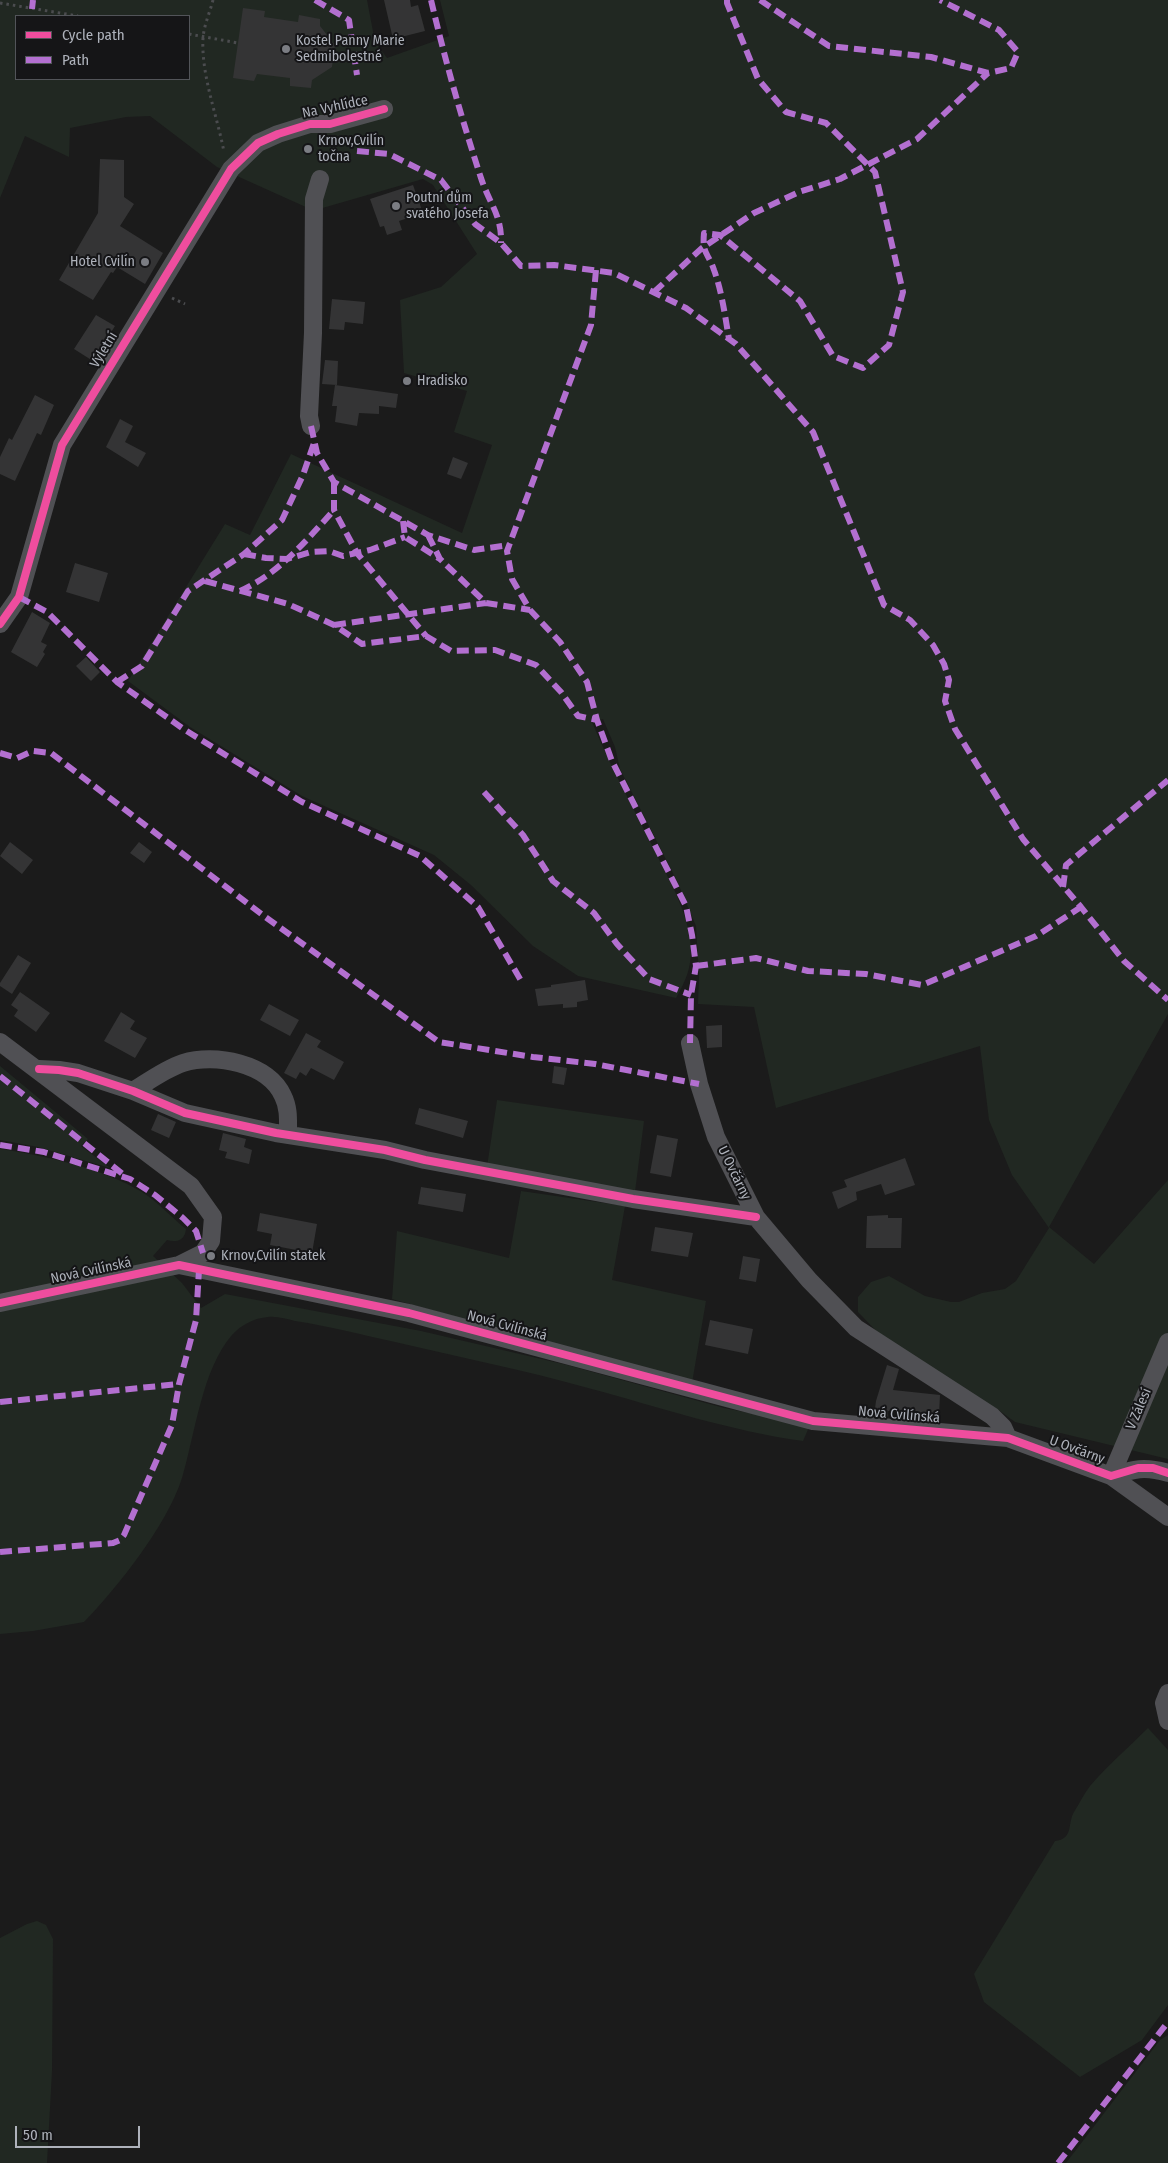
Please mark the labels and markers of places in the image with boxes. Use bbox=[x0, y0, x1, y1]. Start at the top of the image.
place label: Kostel Panny Marie Sedmibolestné bbox=[296, 33, 405, 65]
marker: Kostel Panny Marie Sedmibolestné bbox=[280, 43, 292, 55]
place label: Krnov,Cvilín točna bbox=[318, 133, 384, 166]
marker: Krnov,Cvilín točna bbox=[302, 143, 314, 155]
place label: Poutní dům svatého Josefa bbox=[406, 190, 489, 222]
marker: Poutní dům svatého Josefa bbox=[390, 200, 402, 212]
place label: Hotel Cvilín bbox=[70, 254, 135, 270]
marker: Hotel Cvilín bbox=[139, 256, 151, 268]
place label: Hradisko bbox=[417, 373, 468, 389]
marker: Hradisko bbox=[401, 375, 413, 387]
place label: Krnov,Cvilín statek bbox=[221, 1248, 325, 1264]
marker: Krnov,Cvilín statek bbox=[205, 1250, 217, 1262]

